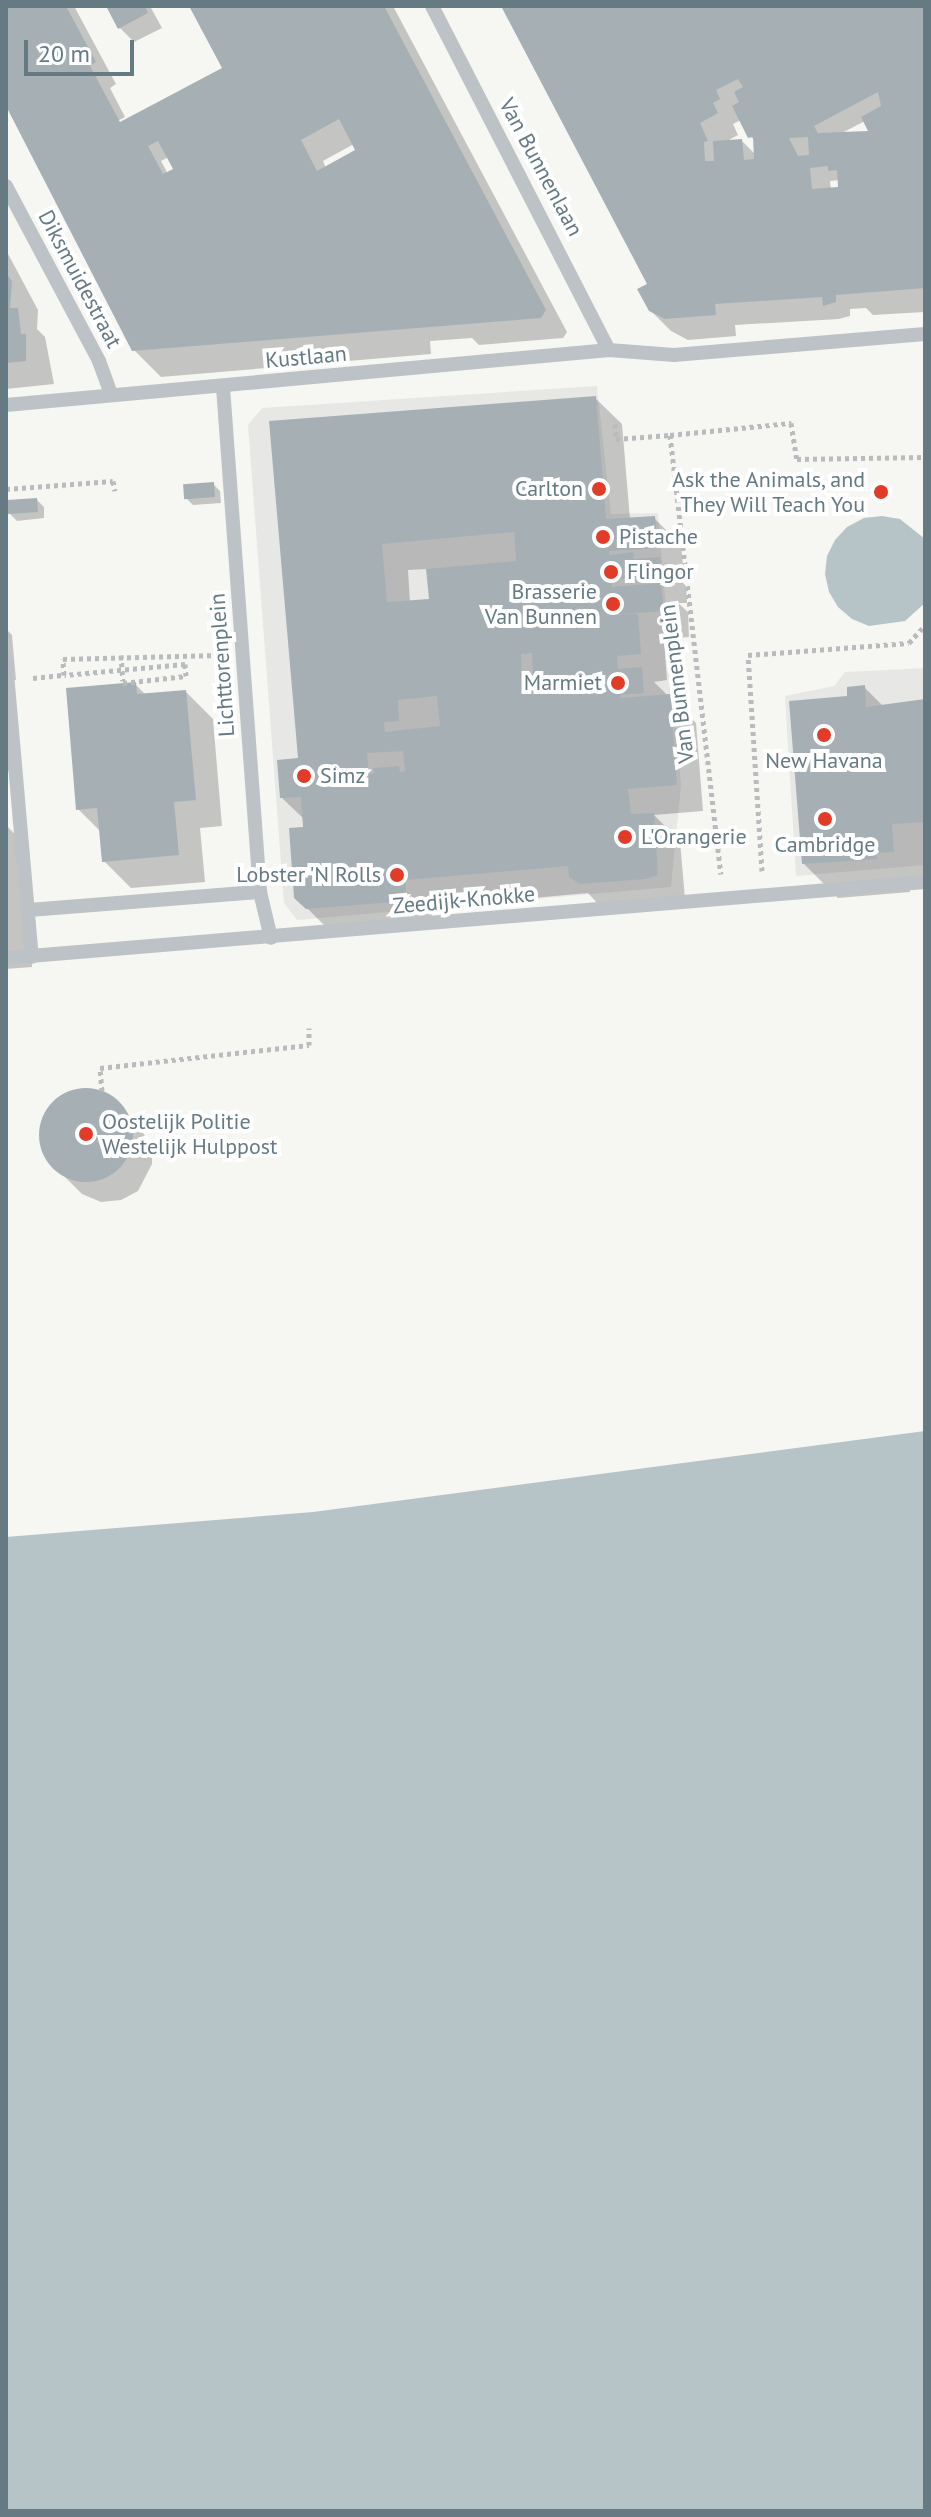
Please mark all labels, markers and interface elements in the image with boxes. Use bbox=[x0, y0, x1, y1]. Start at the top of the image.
scale bar bbox=[28, 24, 138, 74]
text: 20 m bbox=[38, 38, 90, 69]
street label: Van Bunnenlaan bbox=[494, 93, 588, 241]
street label: Diksmuidestraat bbox=[33, 206, 127, 352]
street label: Kustlaan bbox=[264, 340, 348, 374]
place label: Ask the Animals, and They Will Teach You bbox=[669, 466, 865, 518]
place label: Carlton bbox=[515, 476, 583, 502]
marker: Carlton bbox=[590, 480, 608, 498]
marker: Ask the Animals, and They Will Teach You bbox=[872, 483, 890, 501]
place label: Pistache bbox=[619, 524, 698, 550]
marker: Pistache bbox=[594, 528, 612, 546]
place label: Flingor bbox=[627, 559, 694, 585]
marker: Flingor bbox=[602, 563, 620, 581]
place label: Brasserie Van Bunnen bbox=[485, 578, 597, 630]
street label: Lichttorenplein bbox=[204, 592, 240, 738]
marker: Brasserie Van Bunnen bbox=[604, 595, 622, 613]
street label: Van Bunnenplein bbox=[654, 603, 700, 765]
place label: Marmiet bbox=[524, 670, 602, 696]
marker: Marmiet bbox=[609, 674, 627, 692]
marker: New Havana bbox=[815, 726, 833, 744]
place label: New Havana bbox=[765, 748, 883, 774]
place label: Simz bbox=[320, 763, 365, 789]
marker: Simz bbox=[295, 767, 313, 785]
marker: Cambridge bbox=[816, 810, 834, 828]
place label: L'Orangerie bbox=[641, 824, 747, 850]
marker: L'Orangerie bbox=[616, 828, 634, 846]
place label: Cambridge bbox=[774, 832, 876, 858]
place label: Lobster 'N Rolls bbox=[235, 862, 381, 888]
marker: Lobster 'N Rolls bbox=[388, 866, 406, 884]
street label: Zeedijk-Knokke bbox=[392, 881, 536, 919]
place label: Oostelijk Politie Westelijk Hulppost bbox=[102, 1108, 278, 1160]
marker: Oostelijk Politie Westelijk Hulppost bbox=[77, 1125, 95, 1143]

